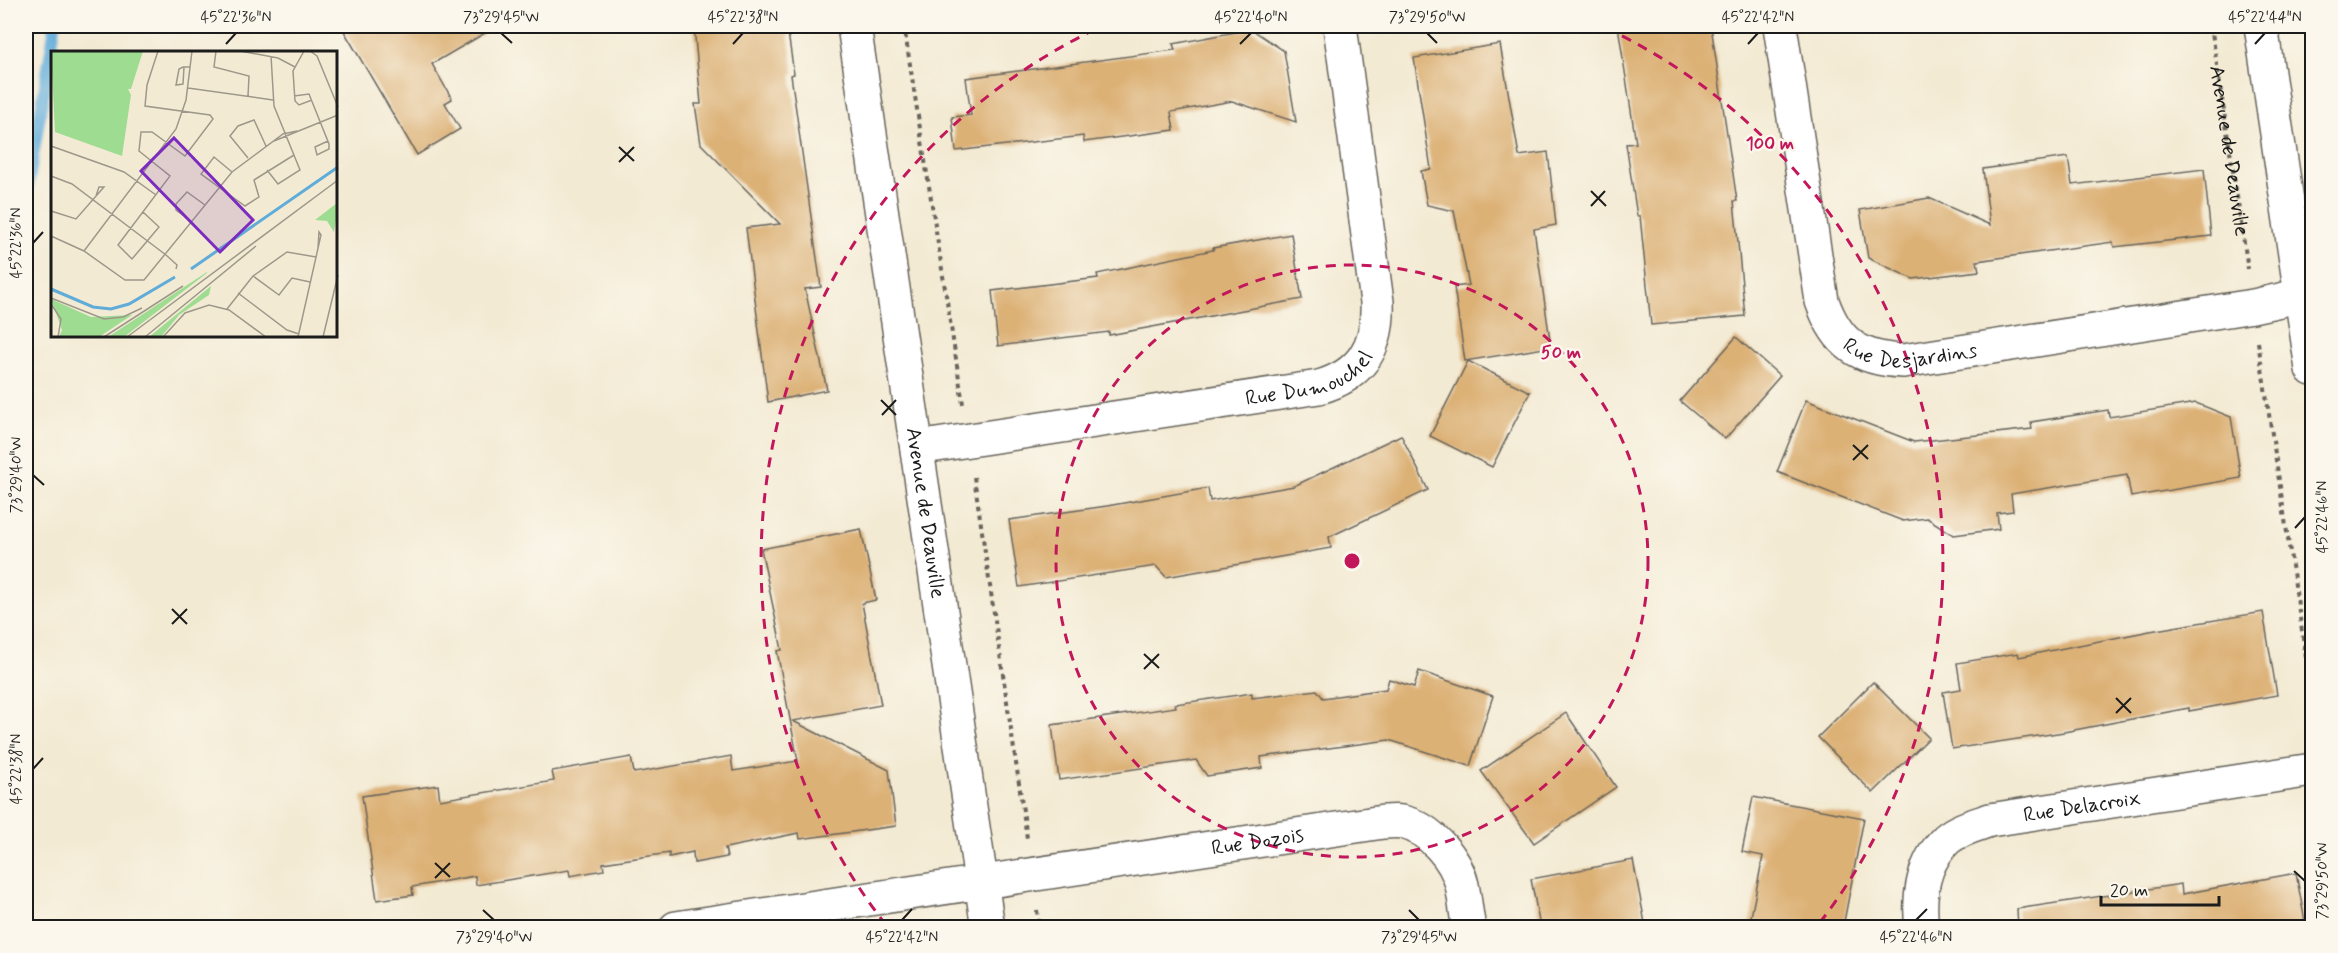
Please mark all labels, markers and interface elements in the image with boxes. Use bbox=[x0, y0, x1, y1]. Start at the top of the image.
text: 45°22'36"N bbox=[201, 8, 271, 28]
text: 73°29'45"W bbox=[463, 8, 539, 28]
text: 45°22'38"N bbox=[708, 8, 778, 28]
text: 45°22'40"N bbox=[1214, 8, 1288, 28]
text: 73°29'50"W bbox=[1389, 8, 1465, 28]
text: 45°22'42"N bbox=[1722, 8, 1794, 28]
text: 45°22'44"N bbox=[2228, 8, 2302, 28]
inset map bbox=[51, 51, 338, 338]
street label: Avenue de Deauville bbox=[2202, 63, 2256, 238]
text: 100 m bbox=[1746, 132, 1794, 156]
text: 45°22'36"N bbox=[7, 208, 27, 278]
street label: Rue Desjardins bbox=[1837, 332, 1979, 376]
text: 50 m bbox=[1541, 341, 1581, 365]
street label: Rue Dumouchel bbox=[1243, 346, 1380, 413]
street label: Avenue de Deauville bbox=[899, 426, 952, 600]
text: 73°29'40"W bbox=[7, 437, 27, 513]
text: 45°22'46"N bbox=[2313, 481, 2333, 553]
centre of rings bbox=[1342, 551, 1362, 571]
text: 45°22'38"N bbox=[7, 734, 27, 804]
street label: Rue Delacroix bbox=[2021, 784, 2142, 830]
street label: Rue Dozois bbox=[1210, 821, 1306, 863]
text: 73°29'50"W bbox=[2313, 843, 2333, 919]
scale bar bbox=[2101, 869, 2220, 907]
text: 20 m bbox=[2110, 879, 2148, 903]
text: 73°29'40"W bbox=[456, 928, 532, 948]
text: 45°22'42"N bbox=[866, 928, 938, 948]
text: 73°29'45"W bbox=[1381, 928, 1457, 948]
text: 45°22'46"N bbox=[1880, 928, 1952, 948]

